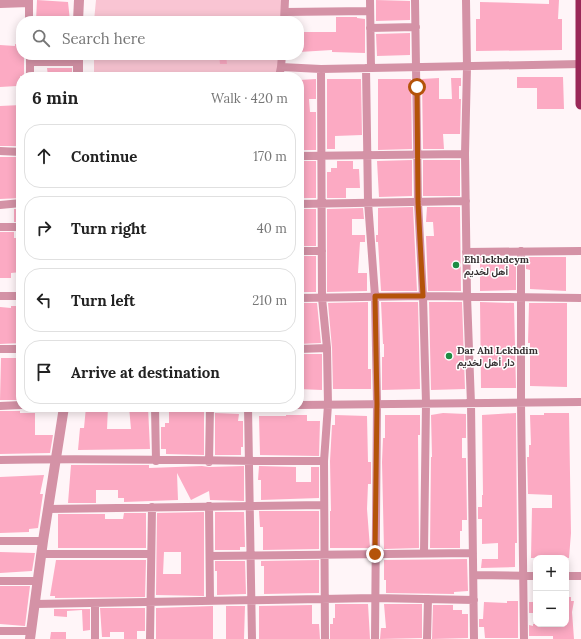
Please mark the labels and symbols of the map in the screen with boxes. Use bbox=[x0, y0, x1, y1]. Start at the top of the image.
route start bbox=[408, 78, 426, 96]
place label: Ehl lekhdeym أهل لخديم bbox=[464, 253, 530, 278]
marker: Ehl lekhdeym أهل لخديم bbox=[451, 260, 461, 270]
place label: Dar Ahl Lekhdim دار أهل لخديم bbox=[457, 344, 539, 369]
marker: Dar Ahl Lekhdim دار أهل لخديم bbox=[444, 351, 454, 361]
route end bbox=[366, 545, 384, 563]

